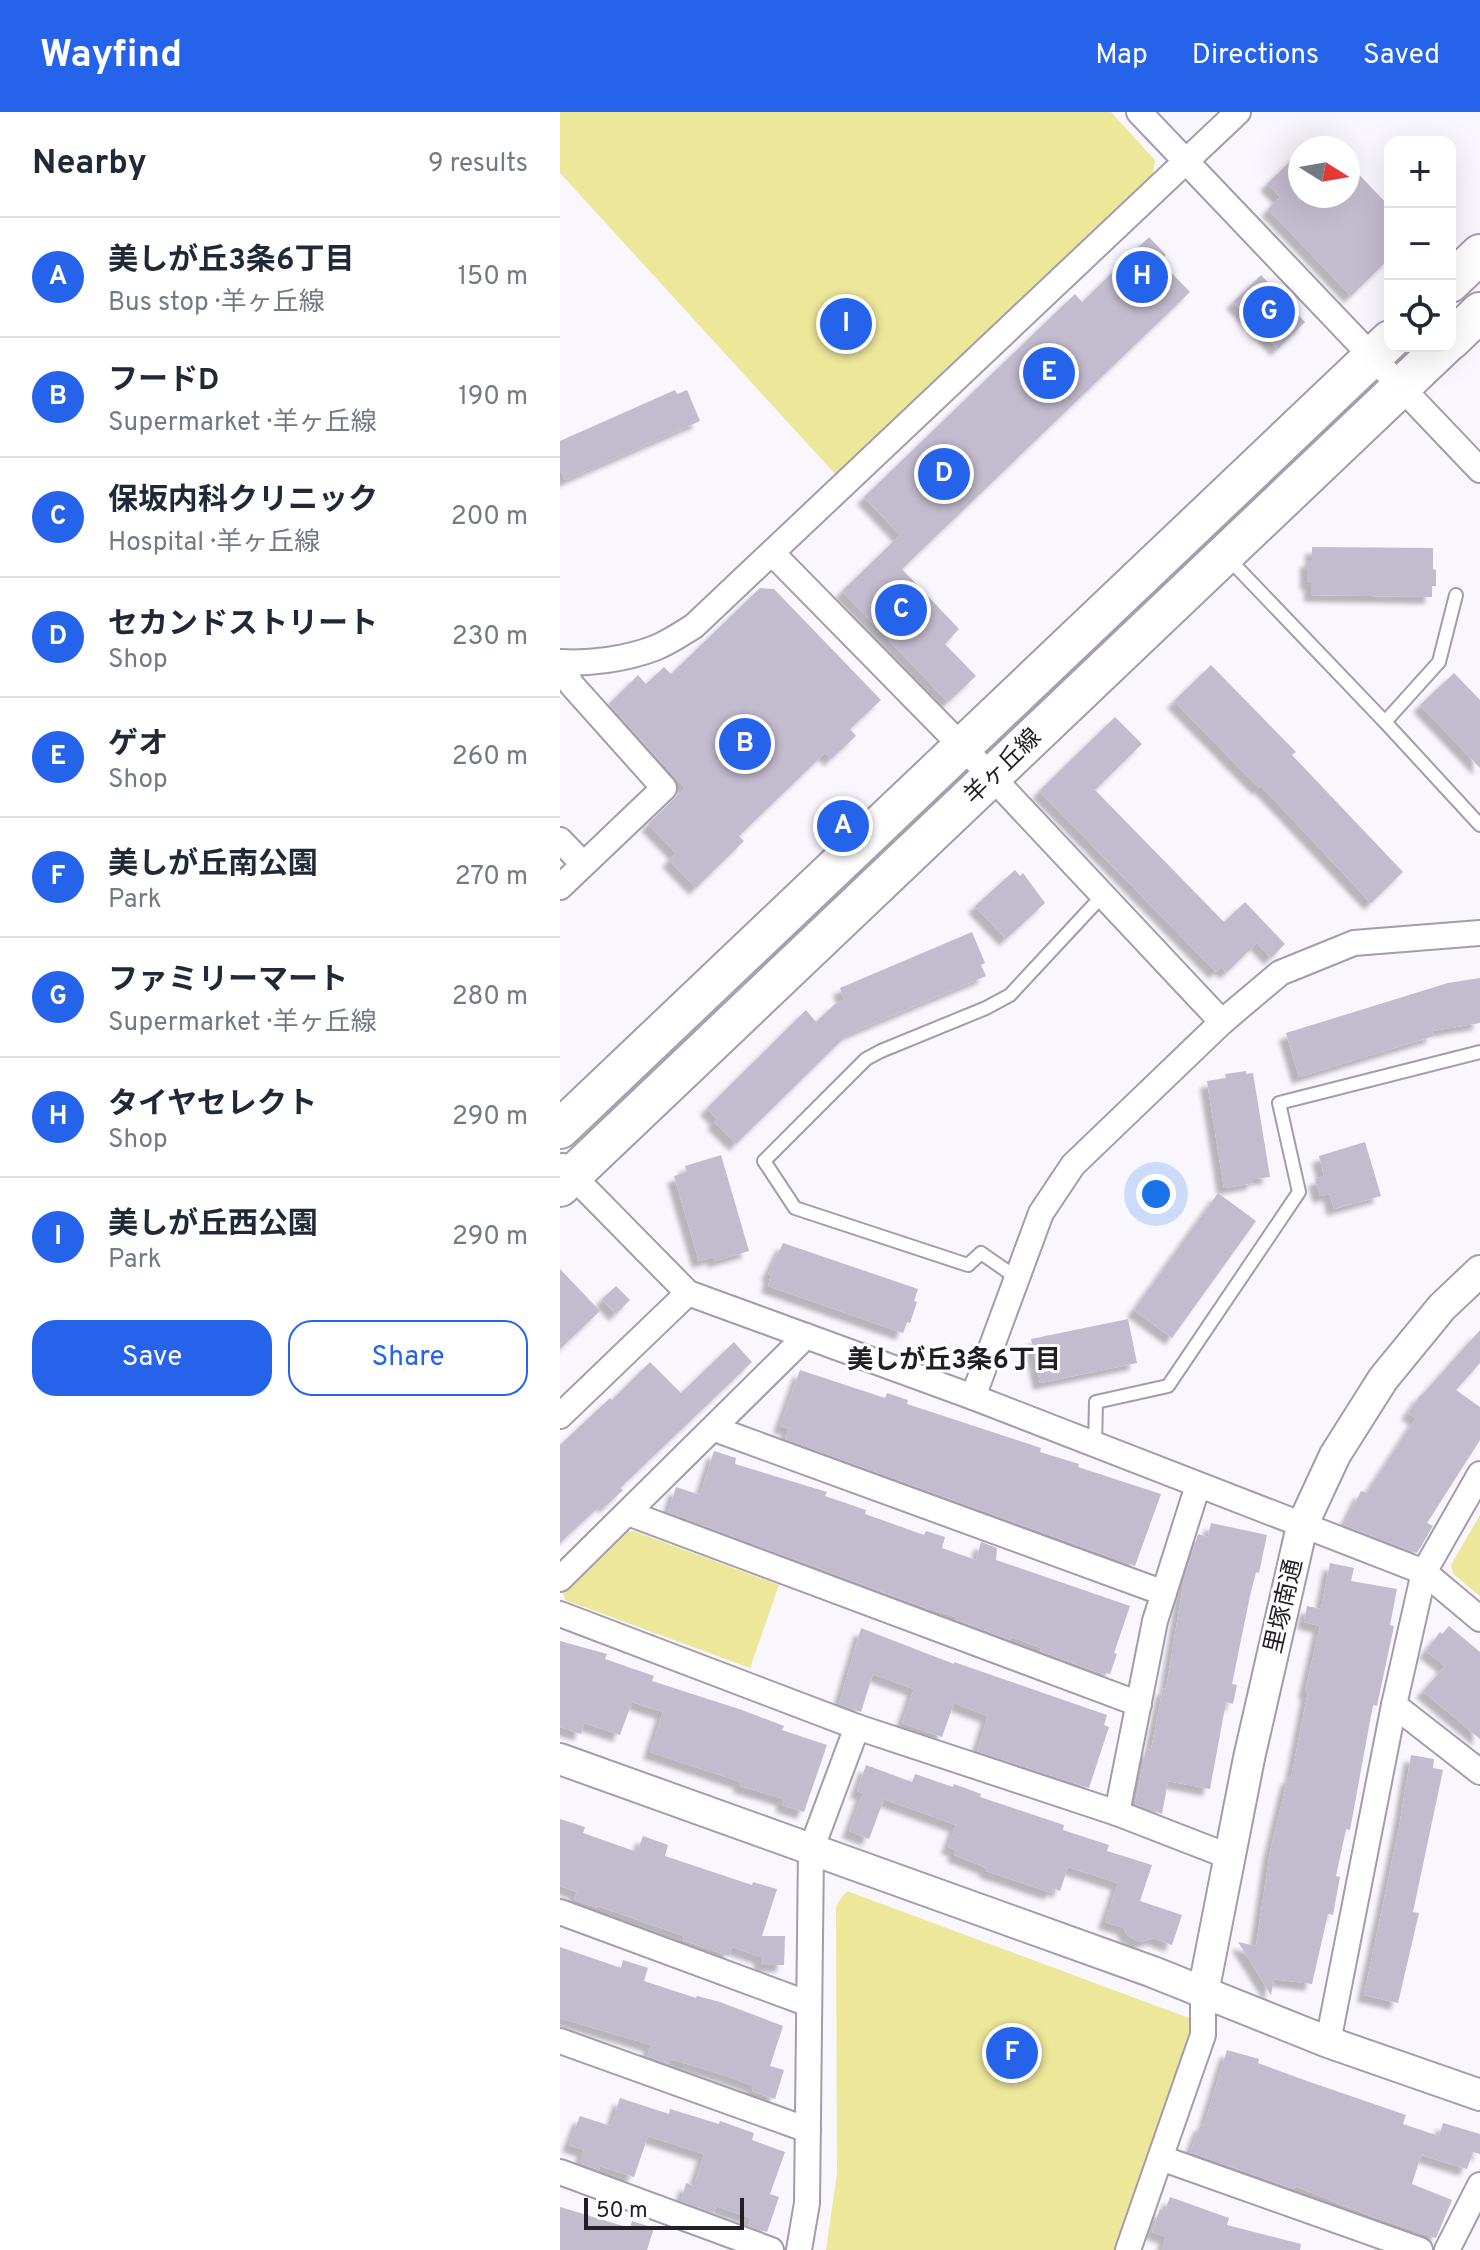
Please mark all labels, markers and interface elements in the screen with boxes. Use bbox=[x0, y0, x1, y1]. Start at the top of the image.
text: Wayfind bbox=[40, 32, 182, 81]
text: Map bbox=[1095, 38, 1148, 74]
text: Directions bbox=[1192, 38, 1319, 74]
text: Saved bbox=[1363, 38, 1440, 74]
north arrow bbox=[1288, 136, 1360, 208]
map controls bbox=[1384, 136, 1456, 352]
button: + bbox=[1384, 136, 1456, 208]
text: Nearby bbox=[32, 143, 147, 186]
text: 9 results bbox=[428, 148, 528, 181]
button: − bbox=[1384, 208, 1456, 280]
text: 美しが丘3条6丁目 bbox=[108, 243, 354, 280]
pin: H bbox=[1116, 247, 1168, 307]
text: A bbox=[49, 261, 67, 294]
text: 150 m bbox=[457, 261, 528, 294]
button: locate bbox=[1384, 280, 1456, 352]
pin: G bbox=[1243, 282, 1295, 342]
text: Bus stop · 羊ヶ丘線 bbox=[108, 287, 325, 320]
pin: I bbox=[820, 294, 872, 354]
pin: E bbox=[1023, 343, 1075, 403]
text: フードD bbox=[108, 363, 219, 400]
text: B bbox=[49, 381, 67, 414]
text: 190 m bbox=[458, 381, 528, 414]
text: Supermarket · 羊ヶ丘線 bbox=[108, 407, 377, 440]
pin: D bbox=[918, 444, 970, 504]
text: 保坂内科クリニック bbox=[108, 483, 378, 520]
text: C bbox=[50, 501, 66, 534]
text: 200 m bbox=[451, 501, 528, 534]
text: Hospital · 羊ヶ丘線 bbox=[108, 527, 320, 560]
pin: C bbox=[875, 580, 927, 640]
text: セカンドストリート bbox=[108, 607, 378, 644]
text: D bbox=[49, 621, 67, 654]
text: 230 m bbox=[452, 621, 528, 654]
text: Shop bbox=[108, 644, 168, 677]
pin: B bbox=[719, 714, 771, 774]
street label: 羊ヶ丘線 bbox=[958, 723, 1048, 812]
text: ゲオ bbox=[108, 727, 168, 764]
text: E bbox=[50, 741, 66, 774]
text: 260 m bbox=[452, 741, 528, 774]
text: Shop bbox=[108, 764, 168, 797]
pin: A bbox=[817, 796, 869, 856]
text: 美しが丘南公園 bbox=[108, 847, 318, 884]
text: F bbox=[51, 861, 65, 894]
text: 270 m bbox=[455, 861, 528, 894]
text: Park bbox=[108, 884, 162, 917]
text: ファミリーマート bbox=[108, 963, 348, 1000]
text: G bbox=[49, 981, 67, 1014]
text: 280 m bbox=[452, 981, 528, 1014]
text: Supermarket · 羊ヶ丘線 bbox=[108, 1007, 377, 1040]
text: タイヤセレクト bbox=[108, 1087, 317, 1124]
text: H bbox=[49, 1101, 67, 1134]
text: 290 m bbox=[452, 1101, 528, 1134]
text: Shop bbox=[108, 1124, 168, 1157]
your location bbox=[1136, 1174, 1176, 1214]
text: 美しが丘西公園 bbox=[108, 1207, 318, 1244]
text: I bbox=[54, 1221, 62, 1254]
text: 290 m bbox=[452, 1221, 528, 1254]
text: Park bbox=[108, 1244, 162, 1277]
button: Save bbox=[32, 1320, 272, 1396]
button: Share bbox=[288, 1320, 528, 1396]
district label: 美しが丘3条6丁目 bbox=[847, 1345, 1061, 1378]
street label: 里塚南通 bbox=[1260, 1556, 1310, 1657]
pin: F bbox=[986, 2023, 1038, 2083]
scale bar bbox=[584, 2194, 744, 2230]
text: 50 m bbox=[596, 2198, 648, 2225]

